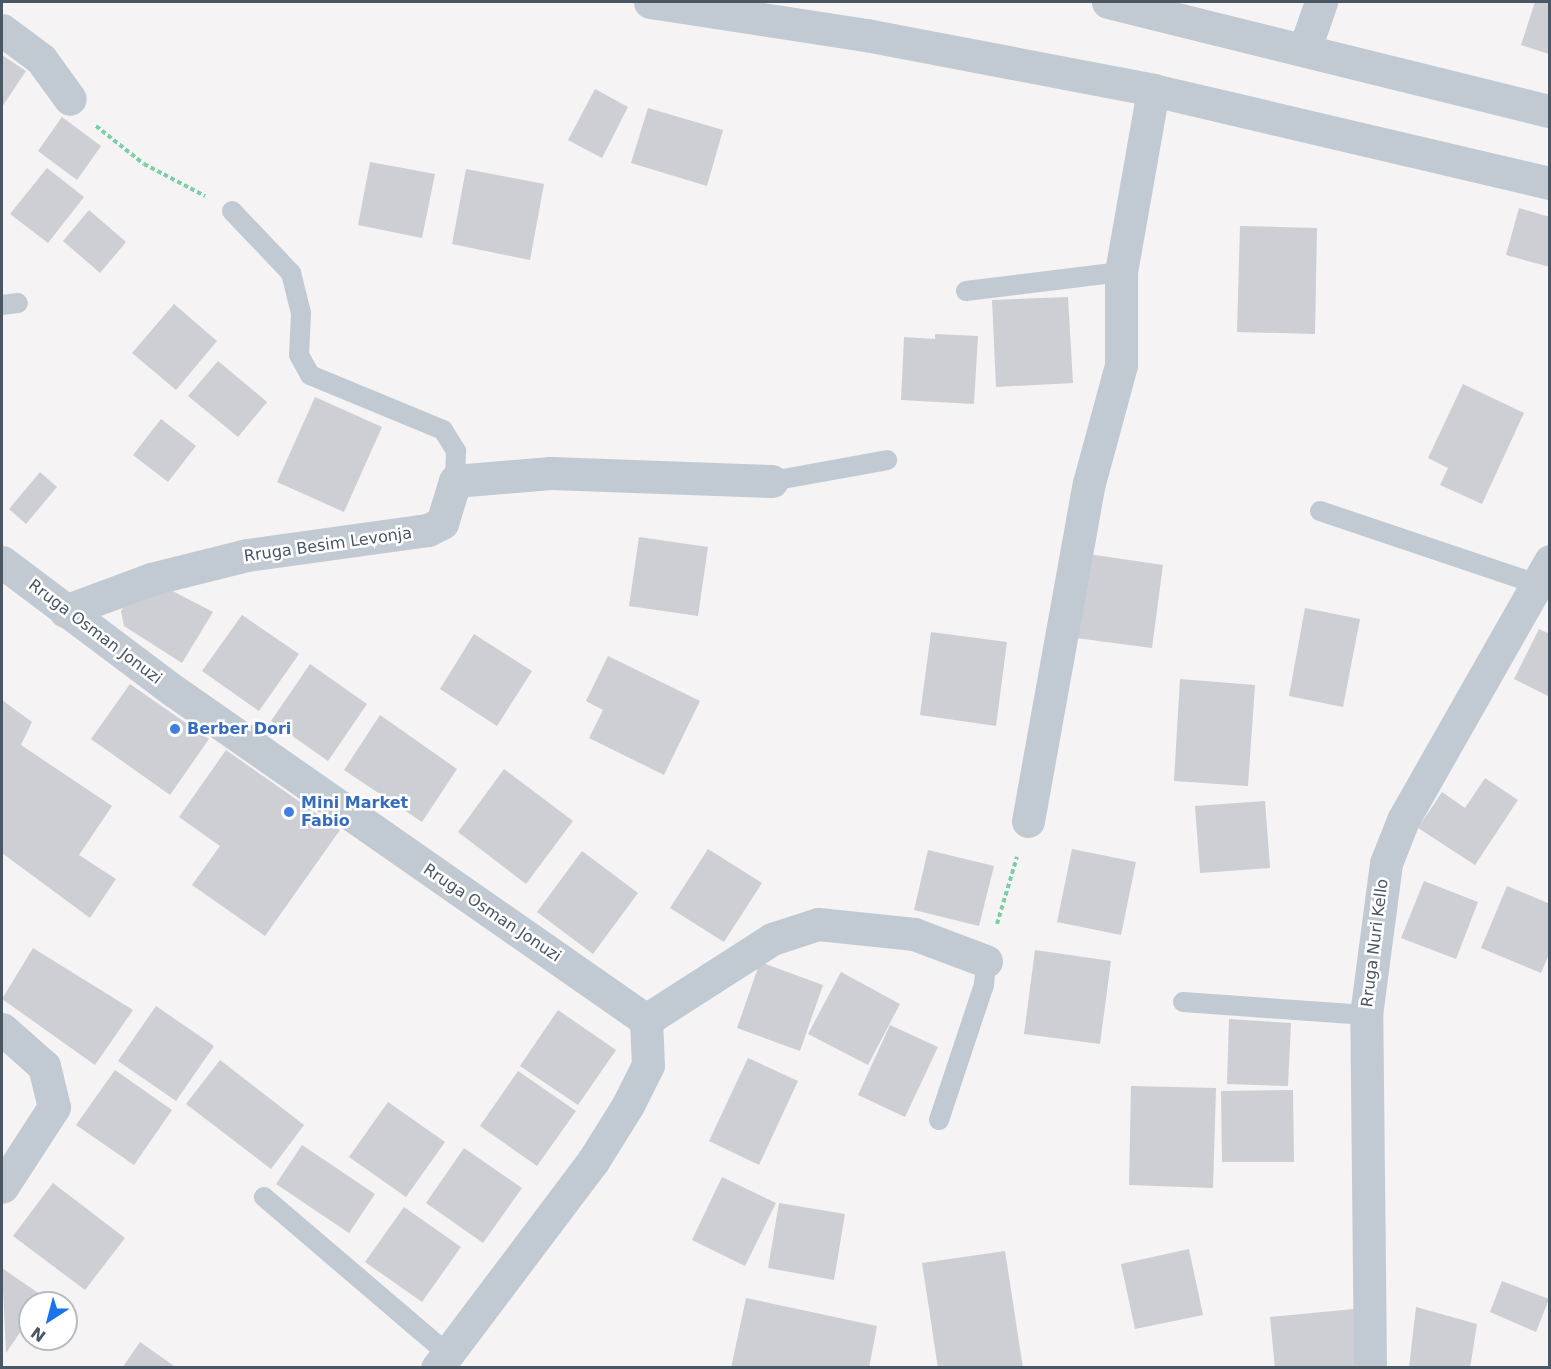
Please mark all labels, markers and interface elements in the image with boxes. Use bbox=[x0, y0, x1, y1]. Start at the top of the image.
street label: Rruga Besim Levonja bbox=[243, 524, 413, 566]
street label: Rruga Osman Jonuzi bbox=[25, 576, 165, 688]
place label: Berber Dori bbox=[187, 719, 291, 739]
marker: Berber Dori bbox=[168, 722, 182, 736]
place label: Mini Market Fabio bbox=[301, 793, 408, 831]
marker: Mini Market Fabio bbox=[282, 805, 296, 819]
street label: Rruga Osman Jonuzi bbox=[419, 860, 565, 966]
street label: Rruga Nuri Kello bbox=[1358, 878, 1392, 1008]
north arrow bbox=[18, 1291, 78, 1351]
text: N bbox=[27, 1323, 49, 1346]

